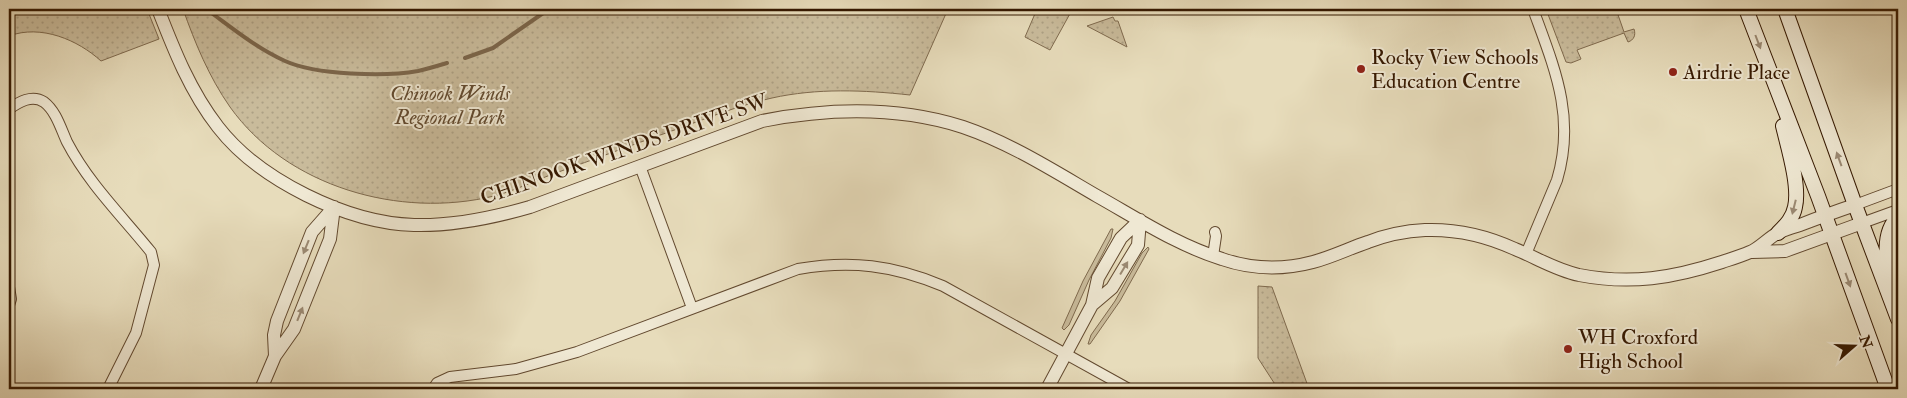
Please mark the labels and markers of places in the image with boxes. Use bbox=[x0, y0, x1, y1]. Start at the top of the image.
place label: Rocky View Schools Education Centre bbox=[1371, 44, 1538, 95]
place label: Airdrie Place bbox=[1682, 59, 1790, 86]
marker: Rocky View Schools Education Centre bbox=[1355, 63, 1367, 75]
marker: Airdrie Place bbox=[1667, 66, 1679, 78]
place label: WH Croxford High School bbox=[1577, 324, 1699, 375]
marker: WH Croxford High School bbox=[1562, 343, 1574, 355]

